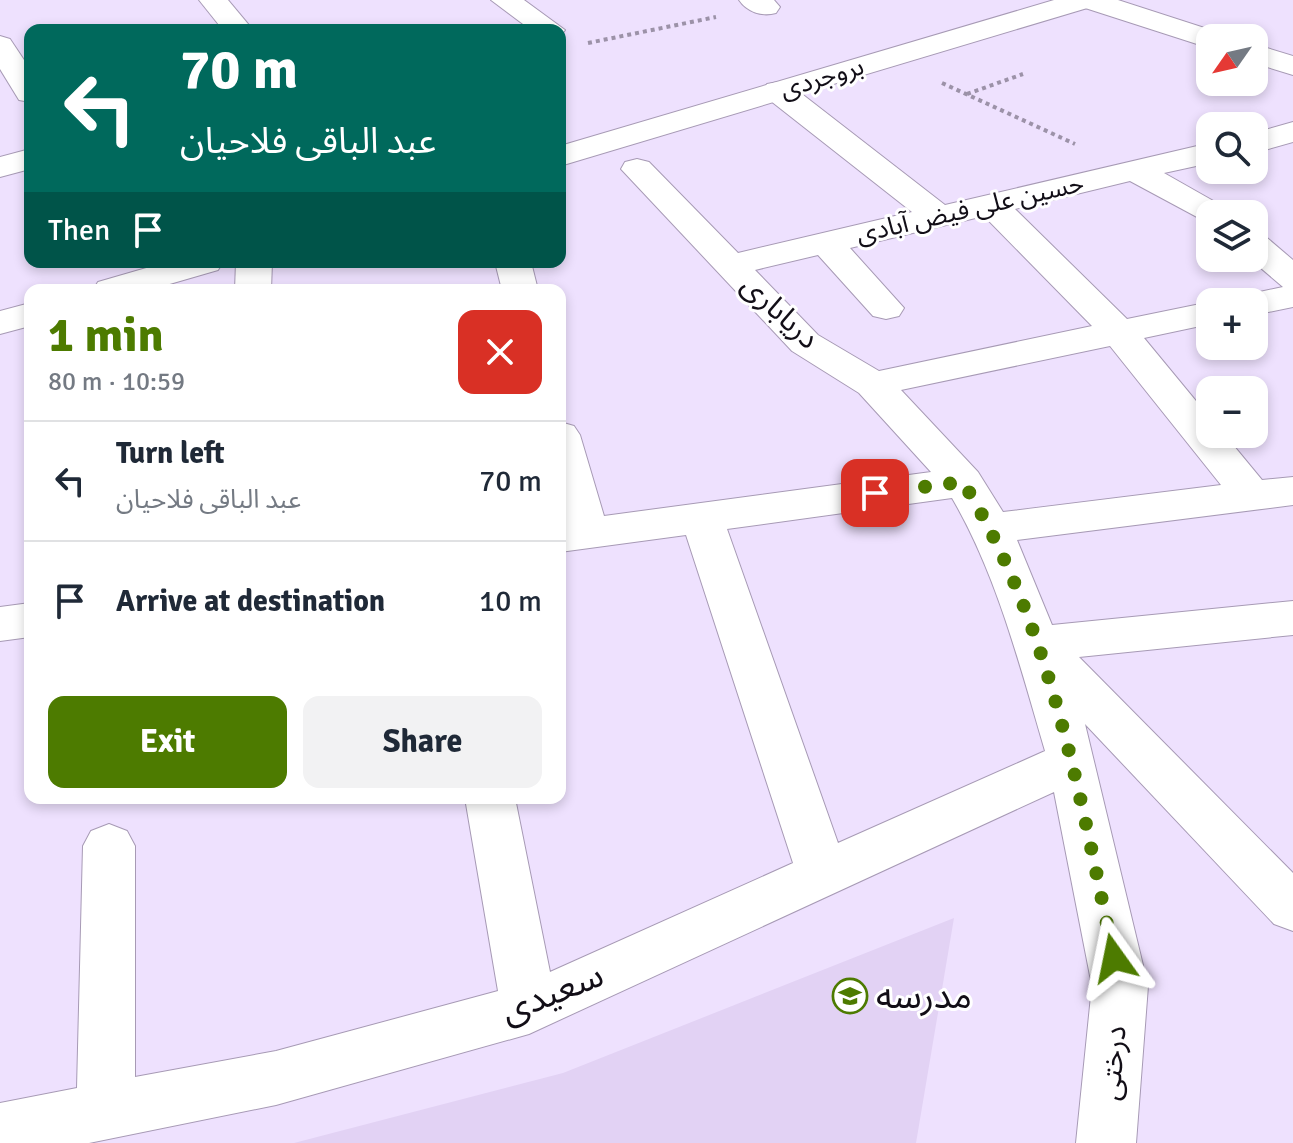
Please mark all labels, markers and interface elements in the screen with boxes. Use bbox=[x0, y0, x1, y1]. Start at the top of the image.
north arrow bbox=[1196, 24, 1268, 96]
map controls bbox=[1196, 24, 1268, 448]
text: 70 m bbox=[180, 35, 298, 104]
street label: بروجردی bbox=[776, 50, 868, 106]
icon: left bbox=[48, 56, 152, 160]
button: search bbox=[1196, 112, 1268, 184]
text: عبد الباقی فلاحیان bbox=[180, 119, 436, 164]
street label: حسین علی فیض آبادی bbox=[853, 167, 1087, 251]
button: layers bbox=[1196, 200, 1268, 272]
icon: arrive bbox=[126, 208, 170, 252]
text: Then bbox=[48, 212, 110, 249]
street label: دریاباری bbox=[733, 267, 827, 357]
button: + bbox=[1196, 288, 1268, 360]
text: 1 min bbox=[48, 306, 164, 365]
button: close bbox=[458, 310, 542, 394]
text: 80 m · 10:59 bbox=[48, 366, 185, 398]
button: − bbox=[1196, 376, 1268, 448]
text: Turn left bbox=[116, 435, 225, 472]
icon: left bbox=[48, 459, 92, 503]
pin bbox=[841, 459, 909, 527]
text: 70 m bbox=[479, 463, 542, 500]
icon: arrive bbox=[853, 471, 897, 515]
text: عبد الباقی فلاحیان bbox=[116, 484, 301, 516]
icon: arrive bbox=[48, 579, 92, 623]
text: Arrive at destination bbox=[116, 583, 385, 620]
text: 10 m bbox=[479, 583, 542, 620]
button: Exit bbox=[48, 696, 287, 788]
button: Share bbox=[303, 696, 542, 788]
position arrow bbox=[1072, 916, 1156, 1000]
street label: سعیدی bbox=[494, 952, 610, 1034]
place label: مدرسه bbox=[876, 974, 972, 1019]
school or university icon: مدرسه bbox=[831, 977, 869, 1015]
street label: درختی bbox=[1091, 1024, 1135, 1102]

